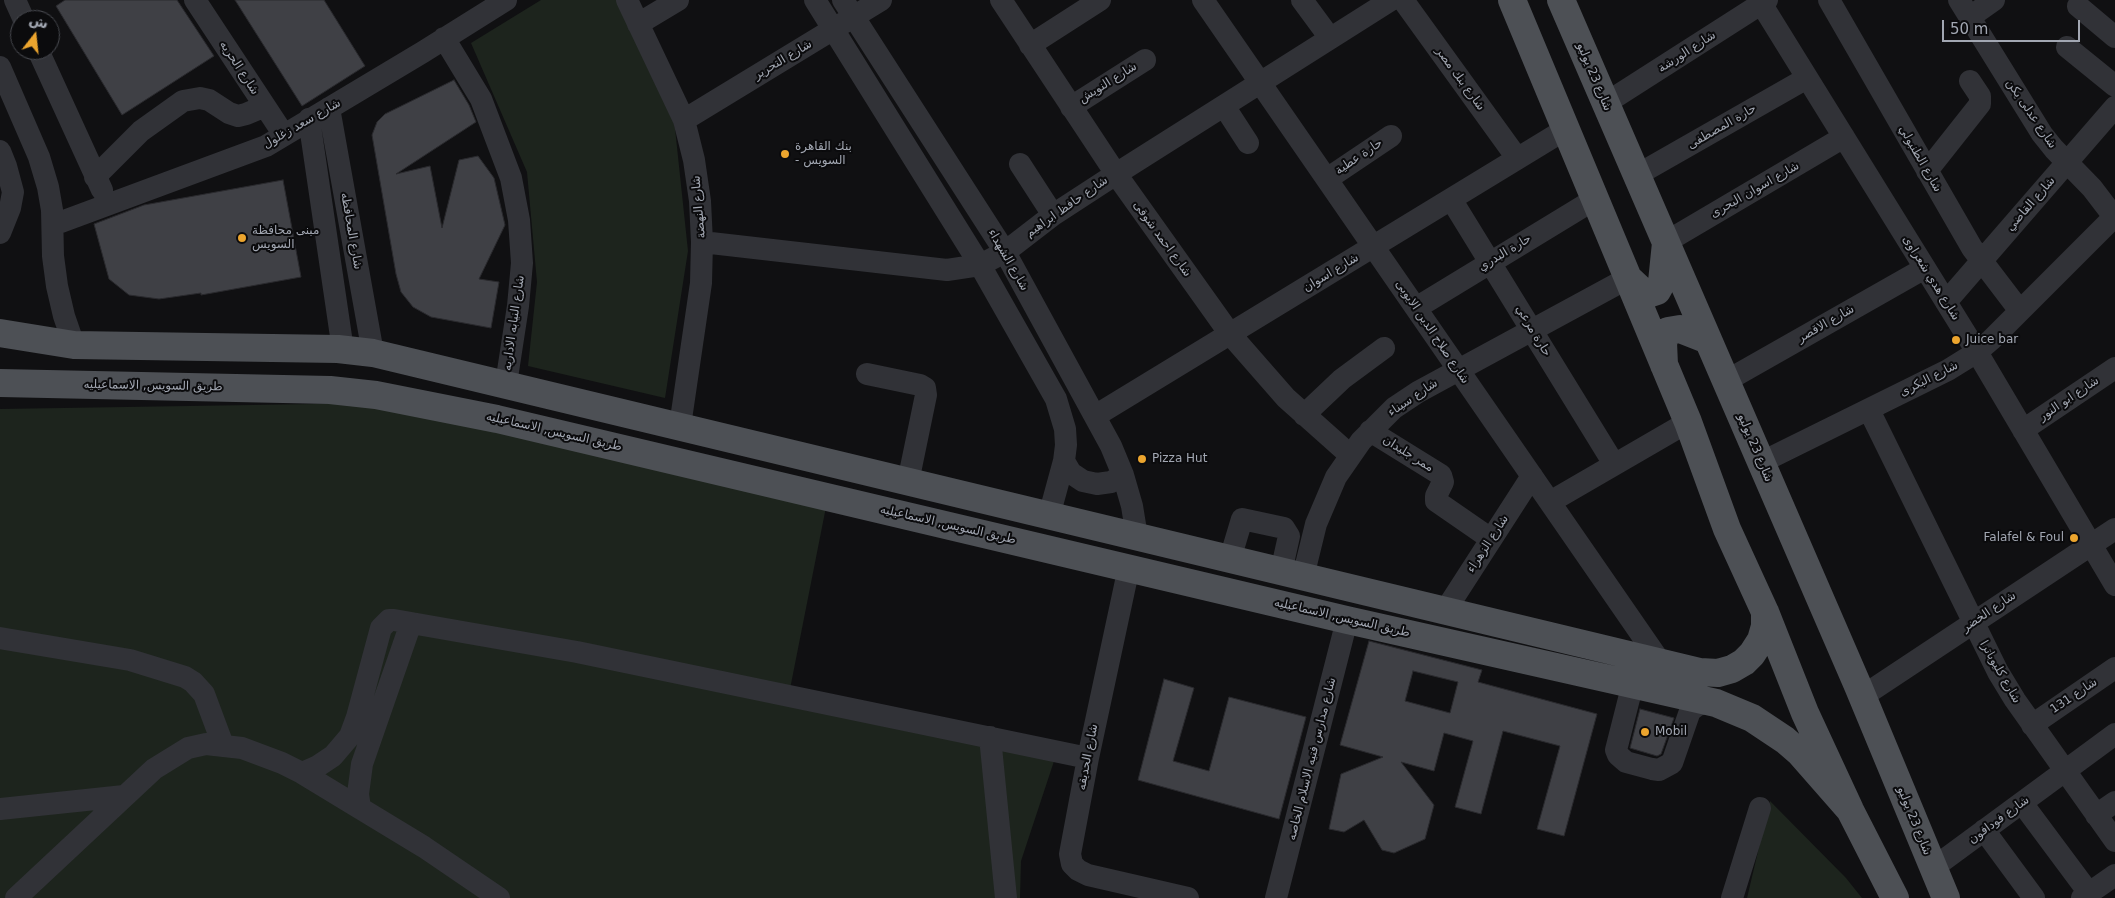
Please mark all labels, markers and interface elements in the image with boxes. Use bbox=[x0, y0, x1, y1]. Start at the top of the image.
north arrow bbox=[10, 10, 60, 60]
scale bar bbox=[1945, 10, 2082, 42]
text: ش bbox=[27, 11, 50, 32]
text: 50 m bbox=[1950, 20, 1988, 38]
street label: شارع الورشة bbox=[1655, 28, 1719, 76]
street label: شارع التحرير bbox=[751, 37, 815, 83]
street label: شارع الحريه bbox=[216, 38, 262, 98]
street label: شارع 23 يوليو bbox=[1573, 41, 1615, 113]
street label: شارع بنك مصر bbox=[1432, 45, 1488, 113]
street label: شارع النويش bbox=[1076, 59, 1140, 107]
street label: شارع عدلى يكن bbox=[2003, 77, 2059, 151]
street label: شارع سعد زغلول bbox=[261, 96, 343, 152]
street label: حارة المصطفى bbox=[1685, 101, 1759, 153]
street label: شارع الطنبولي bbox=[1895, 123, 1945, 195]
street label: حارة عطية bbox=[1333, 136, 1385, 178]
place label: بنك القاهرة - السويس bbox=[795, 140, 852, 168]
marker: بنك القاهرة - السويس bbox=[779, 148, 791, 160]
street label: شارع اسوان البحرى bbox=[1708, 159, 1802, 221]
street label: شارع حافظ ابراهيم bbox=[1023, 173, 1111, 241]
street label: شارع القاضي bbox=[2003, 174, 2059, 234]
street label: شارع النهضة bbox=[689, 175, 709, 239]
street label: شارع المحافظه bbox=[337, 191, 365, 271]
street label: شارع احمد شوقى bbox=[1130, 198, 1194, 280]
place label: مبنى محافظة السويس bbox=[252, 224, 319, 252]
street label: شارع الشهداء bbox=[985, 227, 1031, 293]
marker: مبنى محافظة السويس bbox=[236, 232, 248, 244]
street label: حارة البدري bbox=[1476, 232, 1534, 274]
street label: شارع هدي شعراوى bbox=[1899, 233, 1963, 323]
street label: شارع اسوان bbox=[1301, 251, 1361, 295]
street label: شارع النيابه الاداريه bbox=[500, 274, 528, 372]
street label: شارع صلاح الدين الايوبى bbox=[1392, 277, 1472, 387]
street label: شارع الاقصر bbox=[1795, 302, 1857, 346]
street label: حارة مرعي bbox=[1512, 303, 1554, 359]
place label: Juice bar bbox=[1966, 333, 2018, 347]
marker: Juice bar bbox=[1950, 334, 1962, 346]
street label: شارع البكرى bbox=[1897, 358, 1961, 400]
street label: شارع ابو النور bbox=[2036, 374, 2102, 424]
street label: شارع سيناء bbox=[1385, 376, 1441, 420]
street label: طريق السويس, الاسماعيليه bbox=[83, 378, 223, 394]
street label: طريق السويس, الاسماعيليه bbox=[485, 409, 623, 455]
street label: شارع 23 يوليو bbox=[1734, 412, 1776, 484]
street label: ممر جليدان bbox=[1380, 433, 1436, 475]
place label: Pizza Hut bbox=[1152, 452, 1207, 466]
marker: Pizza Hut bbox=[1136, 453, 1148, 465]
street label: طريق السويس, الاسماعيليه bbox=[879, 502, 1017, 548]
street label: شارع الزهراء bbox=[1464, 512, 1512, 576]
place label: Falafel & Foul bbox=[1983, 531, 2064, 545]
marker: Falafel & Foul bbox=[2068, 532, 2080, 544]
street label: شارع الخضر bbox=[1959, 589, 2019, 635]
street label: طريق السويس, الاسماعيليه bbox=[1273, 595, 1411, 641]
street label: شارع كليوباترا bbox=[1976, 638, 2024, 706]
street label: شارع 131 bbox=[2048, 675, 2100, 717]
street label: شارع مدارس فتيه الاسلام الخاصه bbox=[1285, 676, 1339, 842]
street label: شارع الحديقه bbox=[1075, 723, 1101, 791]
place label: Mobil bbox=[1655, 725, 1687, 739]
marker: Mobil bbox=[1639, 726, 1651, 738]
street label: شارع 23 يوليو bbox=[1894, 785, 1934, 857]
street label: شارع فودافون bbox=[1966, 793, 2032, 847]

